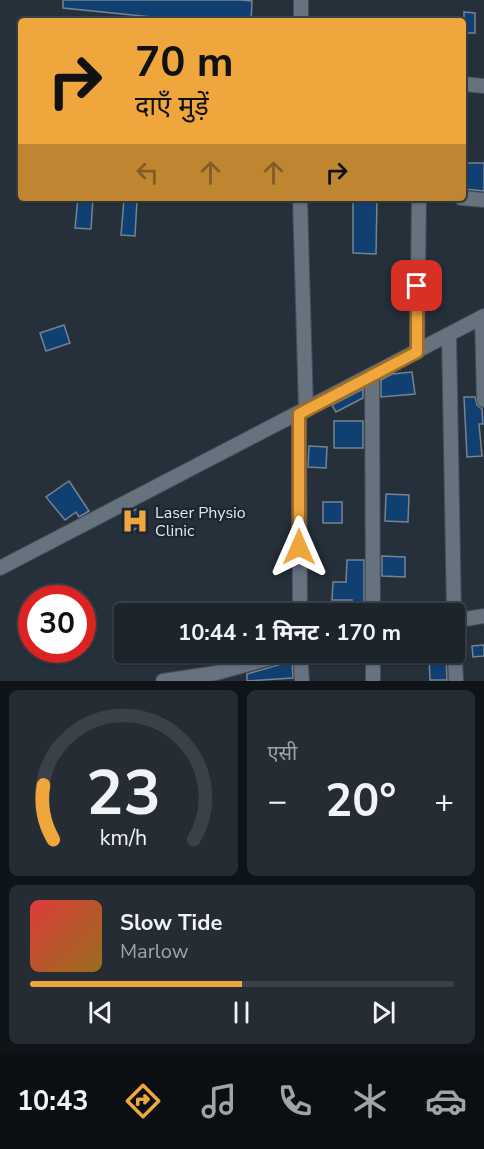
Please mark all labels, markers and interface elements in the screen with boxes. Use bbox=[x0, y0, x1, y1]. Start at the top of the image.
text: 70 m bbox=[135, 34, 234, 91]
icon: right bbox=[36, 42, 114, 120]
text: दाएँ मुड़ें bbox=[135, 88, 209, 125]
icon: left bbox=[131, 156, 164, 189]
icon: ahead bbox=[194, 156, 227, 189]
icon: ahead bbox=[257, 156, 290, 189]
icon: right bbox=[320, 156, 353, 189]
pin bbox=[391, 260, 442, 311]
icon: arrive bbox=[400, 269, 433, 302]
place label: Laser Physio Clinic bbox=[155, 502, 246, 542]
hospital icon: Laser Physio Clinic bbox=[120, 506, 150, 536]
position arrow bbox=[267, 515, 331, 579]
speed limit sign: 30 bbox=[18, 585, 96, 663]
text: 10:44 · 1 मिनट · 170 m bbox=[178, 618, 401, 648]
text: एसी bbox=[268, 740, 297, 767]
text: 23 bbox=[86, 751, 161, 836]
text: 20° bbox=[325, 771, 396, 832]
text: − bbox=[268, 779, 287, 824]
text: + bbox=[434, 779, 454, 824]
text: km/h bbox=[100, 823, 147, 853]
text: Slow Tide bbox=[120, 908, 222, 938]
text: Marlow bbox=[120, 938, 188, 965]
icon: previous bbox=[84, 996, 117, 1029]
icon: pause bbox=[225, 996, 258, 1029]
icon: next bbox=[367, 996, 400, 1029]
icon: directions bbox=[122, 1080, 164, 1122]
icon: music bbox=[198, 1080, 240, 1122]
icon: phone bbox=[274, 1080, 316, 1122]
icon: climate bbox=[349, 1080, 391, 1122]
icon: car bbox=[425, 1080, 467, 1122]
text: 10:43 bbox=[17, 1083, 88, 1120]

